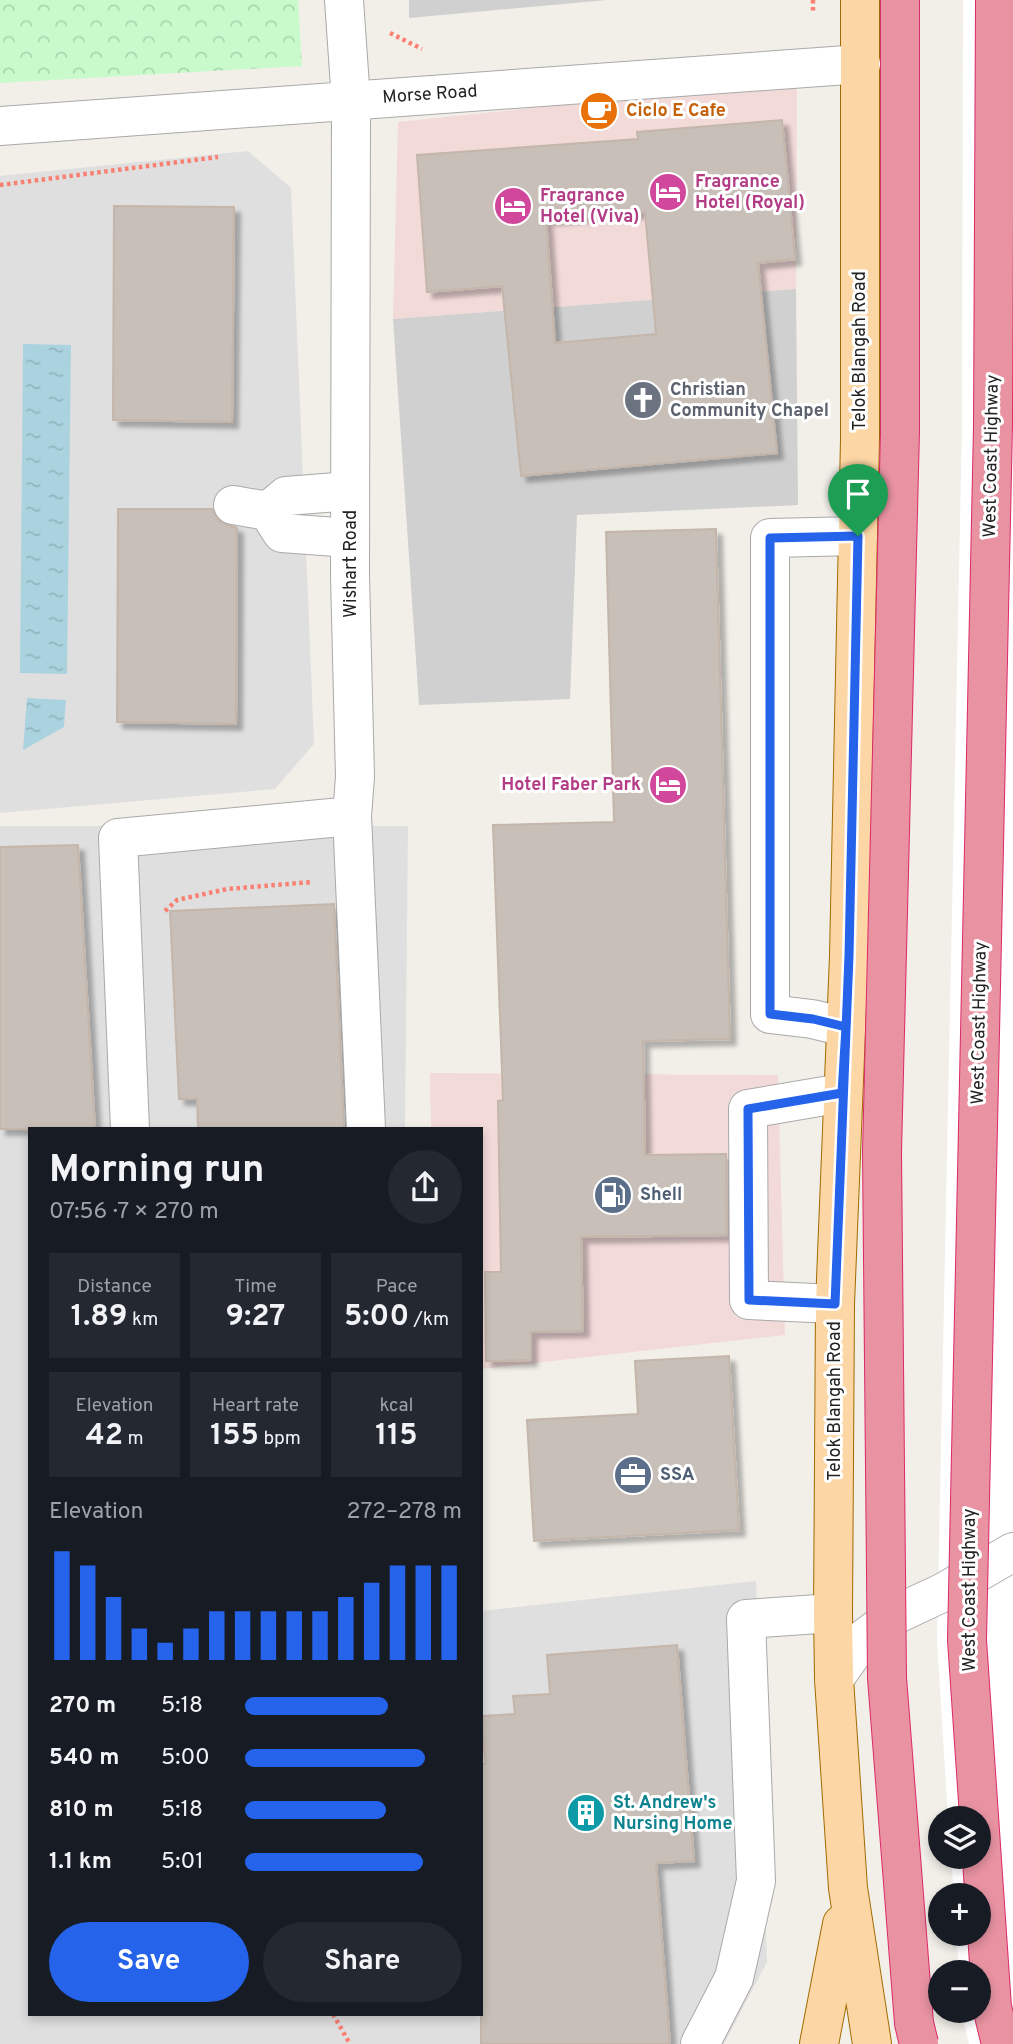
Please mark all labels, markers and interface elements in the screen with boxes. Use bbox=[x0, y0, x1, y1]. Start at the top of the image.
street label: Morse Road bbox=[382, 80, 478, 110]
cafe icon: Ciclo E Cafe bbox=[578, 90, 620, 132]
place label: Ciclo E Cafe bbox=[626, 100, 726, 123]
hotel icon: Fragrance Hotel (Royal) bbox=[647, 171, 689, 213]
place label: Fragrance Hotel (Royal) bbox=[695, 171, 805, 215]
hotel icon: Fragrance Hotel (Viva) bbox=[492, 185, 534, 227]
place label: Fragrance Hotel (Viva) bbox=[540, 185, 639, 229]
street label: Telok Blangah Road bbox=[849, 271, 872, 431]
street label: West Coast Highway bbox=[979, 374, 1005, 538]
church icon: Christian Community Chapel bbox=[622, 379, 664, 421]
place label: Christian Community Chapel bbox=[670, 379, 829, 423]
pin bbox=[828, 464, 888, 536]
icon: arrive bbox=[839, 475, 877, 513]
street label: Wishart Road bbox=[340, 510, 363, 618]
hotel icon: Hotel Faber Park bbox=[647, 764, 689, 806]
place label: Hotel Faber Park bbox=[501, 774, 641, 797]
street label: West Coast Highway bbox=[967, 941, 993, 1105]
text: Morning run bbox=[49, 1147, 265, 1196]
button: share bbox=[388, 1150, 462, 1224]
fuel station icon: Shell bbox=[592, 1174, 634, 1216]
place label: Shell bbox=[640, 1184, 682, 1207]
text: 07:56 · 7 × 270 m bbox=[49, 1198, 219, 1227]
text: Distance bbox=[77, 1275, 152, 1299]
text: Time bbox=[234, 1275, 277, 1299]
text: Pace bbox=[376, 1275, 417, 1299]
text: 1.89 bbox=[71, 1299, 127, 1336]
text: 9:27 bbox=[226, 1299, 285, 1336]
text: 5:00 bbox=[344, 1299, 409, 1336]
text: km bbox=[127, 1308, 158, 1332]
text: /km bbox=[409, 1308, 449, 1332]
street label: Telok Blangah Road bbox=[824, 1321, 847, 1481]
text: Elevation bbox=[75, 1394, 154, 1418]
text: Heart rate bbox=[212, 1394, 299, 1418]
text: kcal bbox=[380, 1394, 413, 1418]
text: 42 bbox=[85, 1418, 123, 1455]
text: 155 bbox=[210, 1418, 259, 1455]
text: 115 bbox=[375, 1418, 418, 1455]
text: m bbox=[123, 1427, 144, 1451]
text: bpm bbox=[259, 1427, 301, 1451]
office icon: SSA bbox=[612, 1454, 654, 1496]
place label: SSA bbox=[660, 1464, 695, 1487]
text: Elevation bbox=[49, 1498, 144, 1527]
text: 272–278 m bbox=[347, 1498, 462, 1527]
street label: West Coast Highway bbox=[959, 1508, 982, 1672]
text: 270 m bbox=[49, 1692, 116, 1721]
text: 5:18 bbox=[161, 1692, 203, 1721]
text: 540 m bbox=[49, 1744, 119, 1773]
text: 5:00 bbox=[161, 1744, 210, 1773]
building icon: St. Andrew's Nursing Home bbox=[565, 1792, 607, 1834]
place label: St. Andrew's Nursing Home bbox=[613, 1792, 732, 1836]
text: 810 m bbox=[49, 1796, 114, 1825]
text: 5:18 bbox=[161, 1796, 203, 1825]
map controls bbox=[928, 1806, 991, 2023]
button: layers bbox=[928, 1806, 991, 1869]
text: 1.1 km bbox=[49, 1848, 112, 1877]
text: 5:01 bbox=[161, 1848, 204, 1877]
button: + bbox=[928, 1883, 991, 1946]
button: Save bbox=[49, 1922, 249, 2002]
button: Share bbox=[263, 1922, 462, 2002]
button: − bbox=[928, 1960, 991, 2023]

